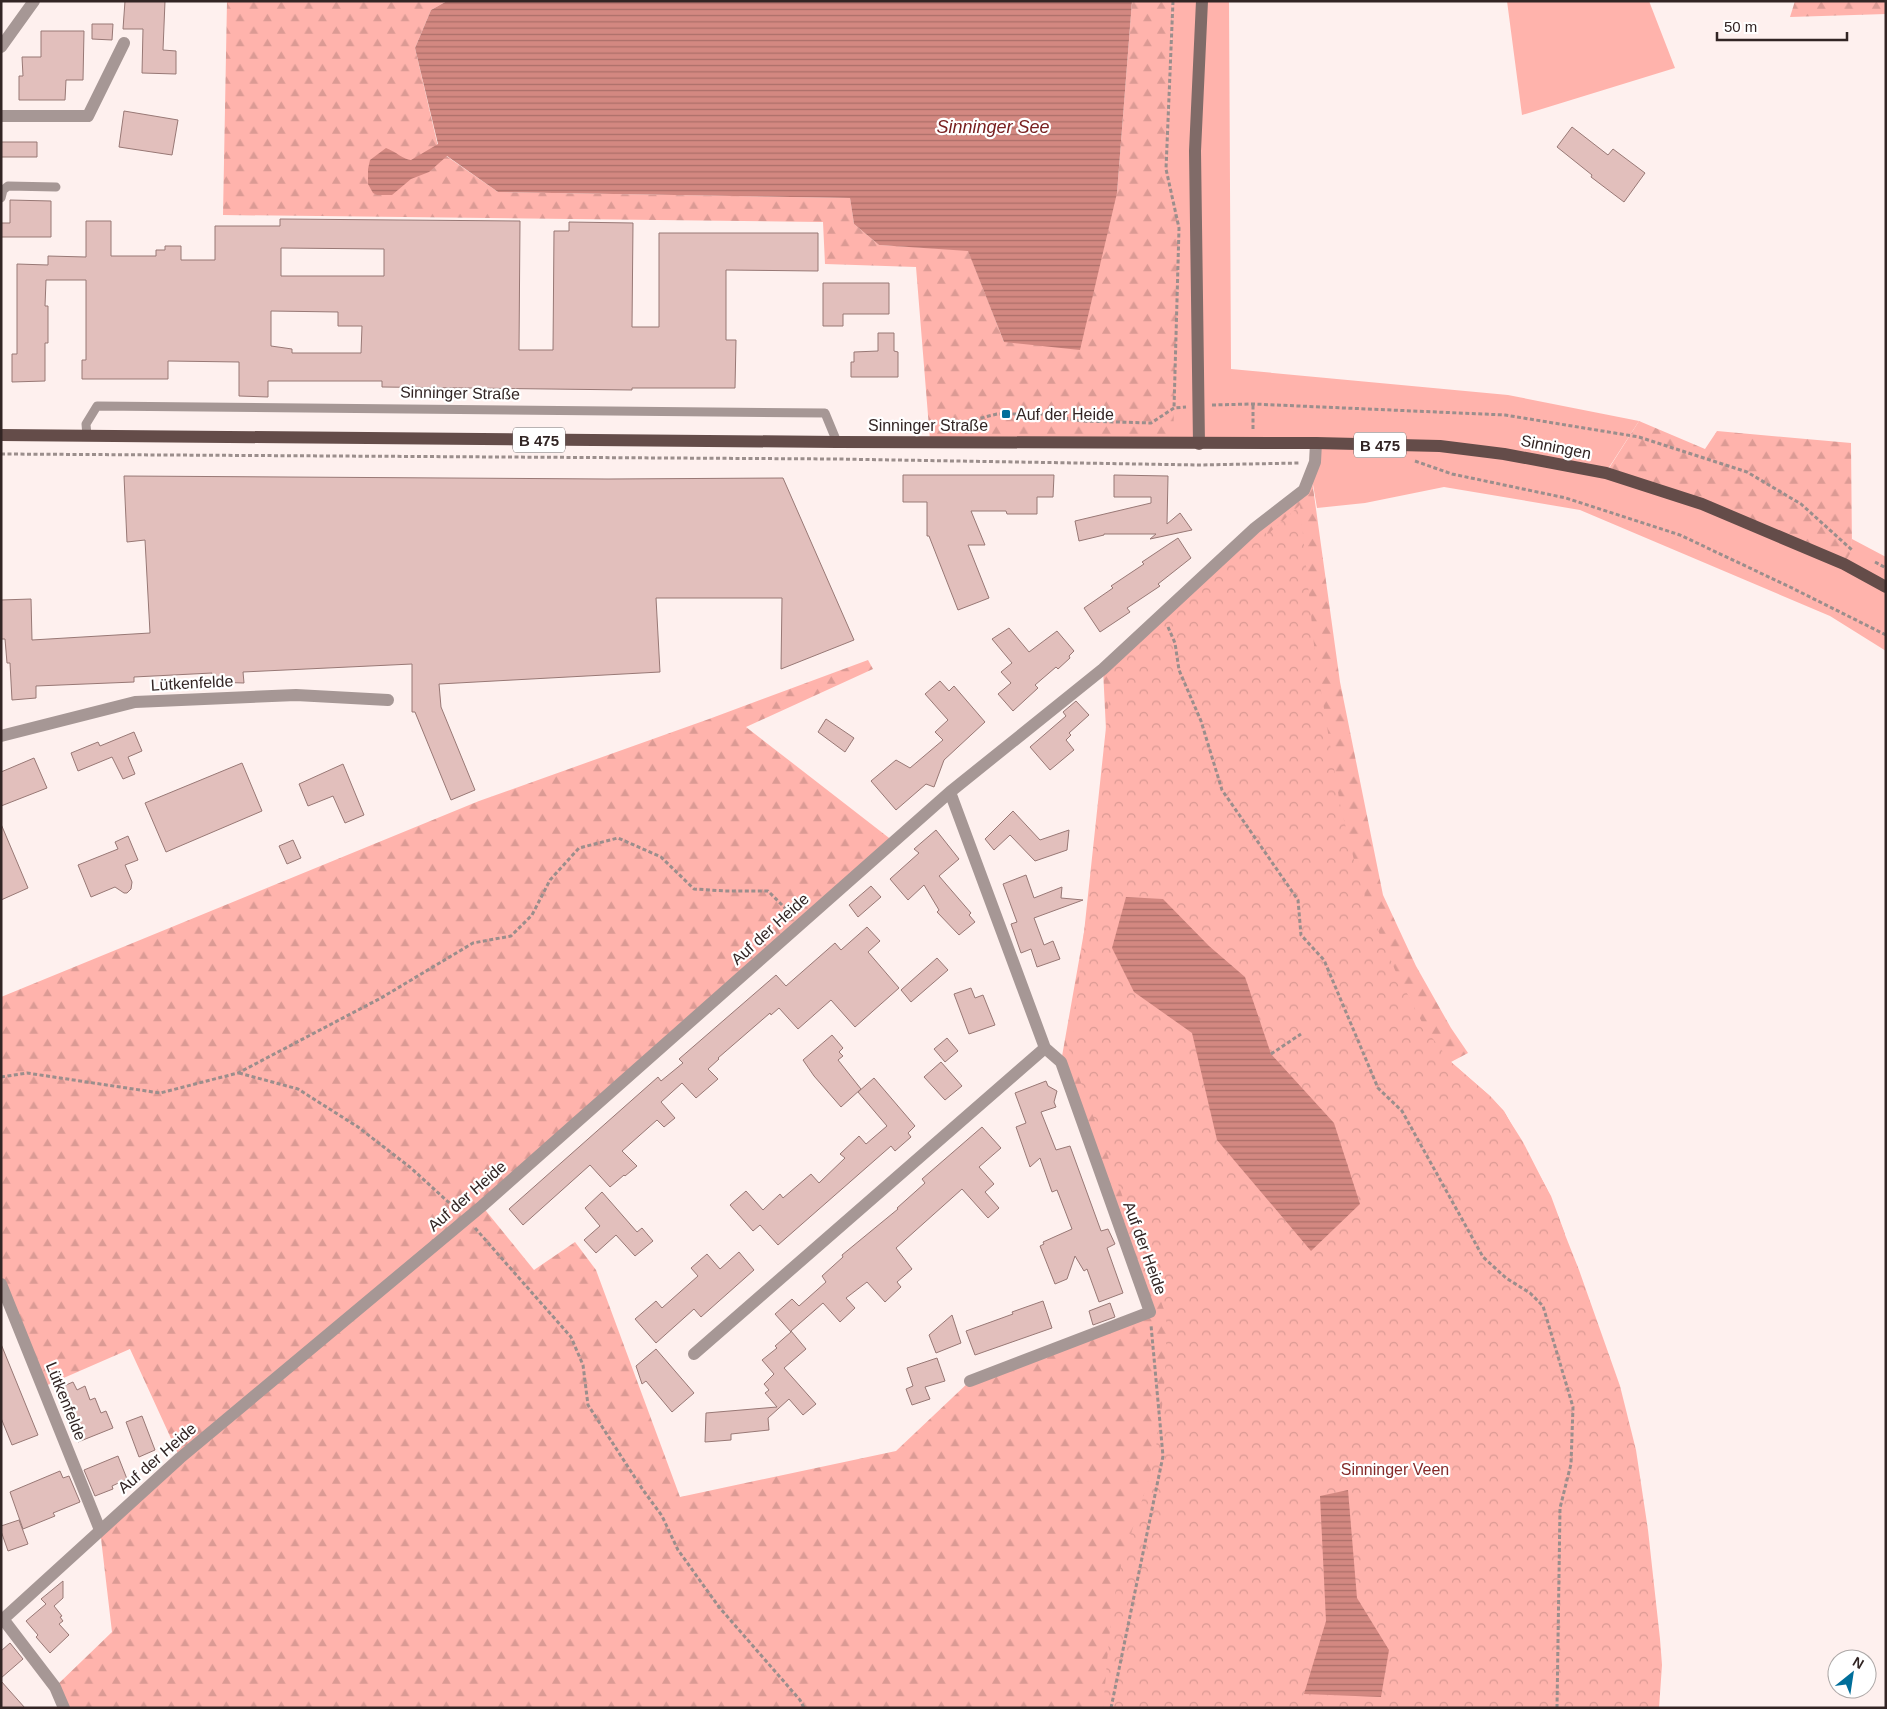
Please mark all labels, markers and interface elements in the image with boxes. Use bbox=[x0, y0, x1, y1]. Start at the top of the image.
scale bar bbox=[1717, 10, 1847, 42]
text: 50 m bbox=[1724, 18, 1757, 35]
water label: Sinninger See bbox=[936, 117, 1050, 137]
street label: Sinninger Straße bbox=[400, 383, 520, 403]
place label: Auf der Heide bbox=[1016, 406, 1114, 423]
marker: Auf der Heide bbox=[1000, 408, 1012, 420]
street label: Sinninger Straße bbox=[868, 417, 988, 434]
road number: B 475 bbox=[513, 428, 565, 452]
road number: B 475 bbox=[1354, 432, 1406, 458]
street label: Sinningen bbox=[1519, 432, 1593, 462]
street label: Lütkenfelde bbox=[150, 672, 234, 694]
street label: Auf der Heide bbox=[728, 890, 812, 968]
street label: Auf der Heide bbox=[425, 1157, 510, 1235]
street label: Auf der Heide bbox=[1120, 1199, 1170, 1297]
street label: Lütkenfelde bbox=[43, 1359, 89, 1443]
street label: Auf der Heide bbox=[115, 1419, 200, 1497]
park label: Sinninger Veen bbox=[1341, 1461, 1449, 1478]
north arrow bbox=[1827, 1649, 1877, 1699]
text: N bbox=[1850, 1653, 1867, 1672]

